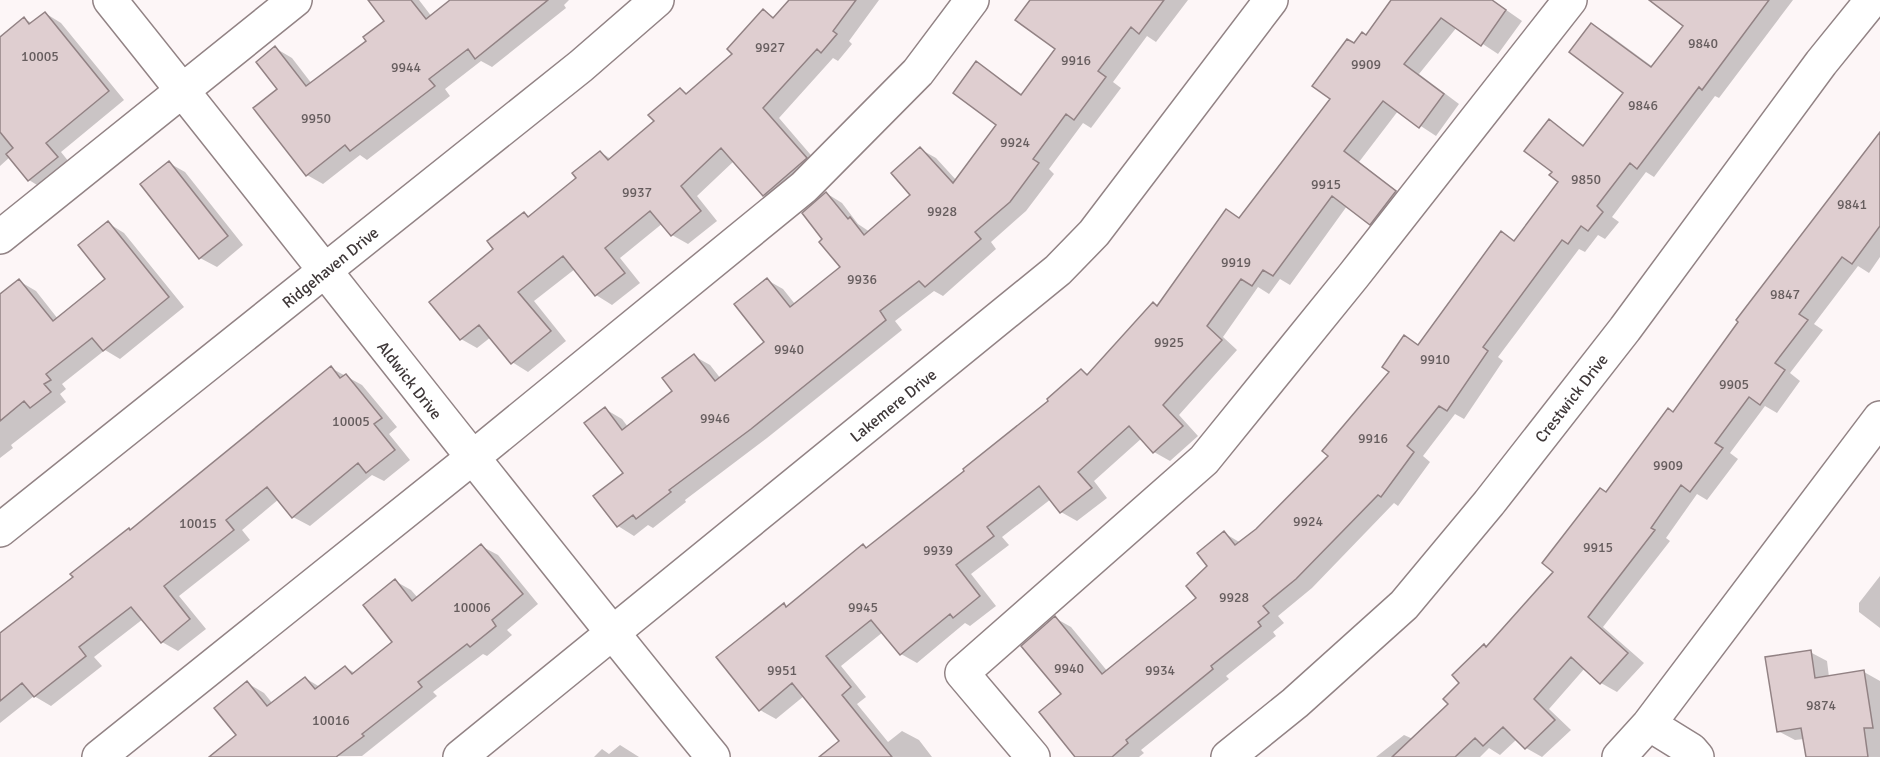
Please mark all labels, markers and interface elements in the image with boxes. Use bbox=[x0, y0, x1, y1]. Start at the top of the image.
house number: 9840 bbox=[1688, 35, 1718, 52]
house number: 9927 bbox=[755, 39, 785, 56]
house number: 10005 bbox=[21, 48, 59, 65]
house number: 9916 bbox=[1061, 52, 1091, 69]
house number: 9909 bbox=[1351, 56, 1381, 73]
house number: 9944 bbox=[391, 59, 422, 76]
house number: 9846 bbox=[1628, 97, 1658, 114]
house number: 9950 bbox=[301, 110, 331, 127]
house number: 9924 bbox=[1000, 134, 1031, 151]
house number: 9850 bbox=[1571, 171, 1601, 188]
house number: 9915 bbox=[1311, 176, 1341, 193]
house number: 9937 bbox=[622, 184, 652, 201]
house number: 9841 bbox=[1837, 196, 1867, 213]
house number: 9928 bbox=[927, 203, 957, 220]
street label: Ridgehaven Drive bbox=[278, 223, 383, 313]
house number: 9919 bbox=[1221, 254, 1251, 271]
house number: 9936 bbox=[847, 271, 877, 288]
house number: 9847 bbox=[1770, 286, 1800, 303]
house number: 9925 bbox=[1154, 334, 1184, 351]
street label: Aldwick Drive bbox=[372, 338, 446, 424]
house number: 9940 bbox=[774, 341, 804, 358]
street label: Crestwick Drive bbox=[1531, 350, 1613, 447]
house number: 9910 bbox=[1420, 351, 1450, 368]
street label: Lakemere Drive bbox=[846, 365, 941, 447]
house number: 9905 bbox=[1719, 376, 1749, 393]
house number: 9946 bbox=[700, 410, 730, 427]
house number: 10005 bbox=[332, 413, 370, 430]
house number: 9916 bbox=[1358, 430, 1388, 447]
house number: 9909 bbox=[1653, 457, 1683, 474]
house number: 9924 bbox=[1293, 513, 1324, 530]
house number: 10015 bbox=[179, 515, 217, 532]
house number: 9915 bbox=[1583, 539, 1613, 556]
house number: 9939 bbox=[923, 542, 953, 559]
house number: 9928 bbox=[1219, 589, 1249, 606]
house number: 10006 bbox=[453, 599, 491, 616]
house number: 9945 bbox=[848, 599, 878, 616]
house number: 9940 bbox=[1054, 660, 1084, 677]
house number: 9951 bbox=[767, 662, 797, 679]
house number: 9934 bbox=[1145, 662, 1176, 679]
house number: 9874 bbox=[1806, 697, 1837, 714]
house number: 10016 bbox=[312, 712, 350, 729]

